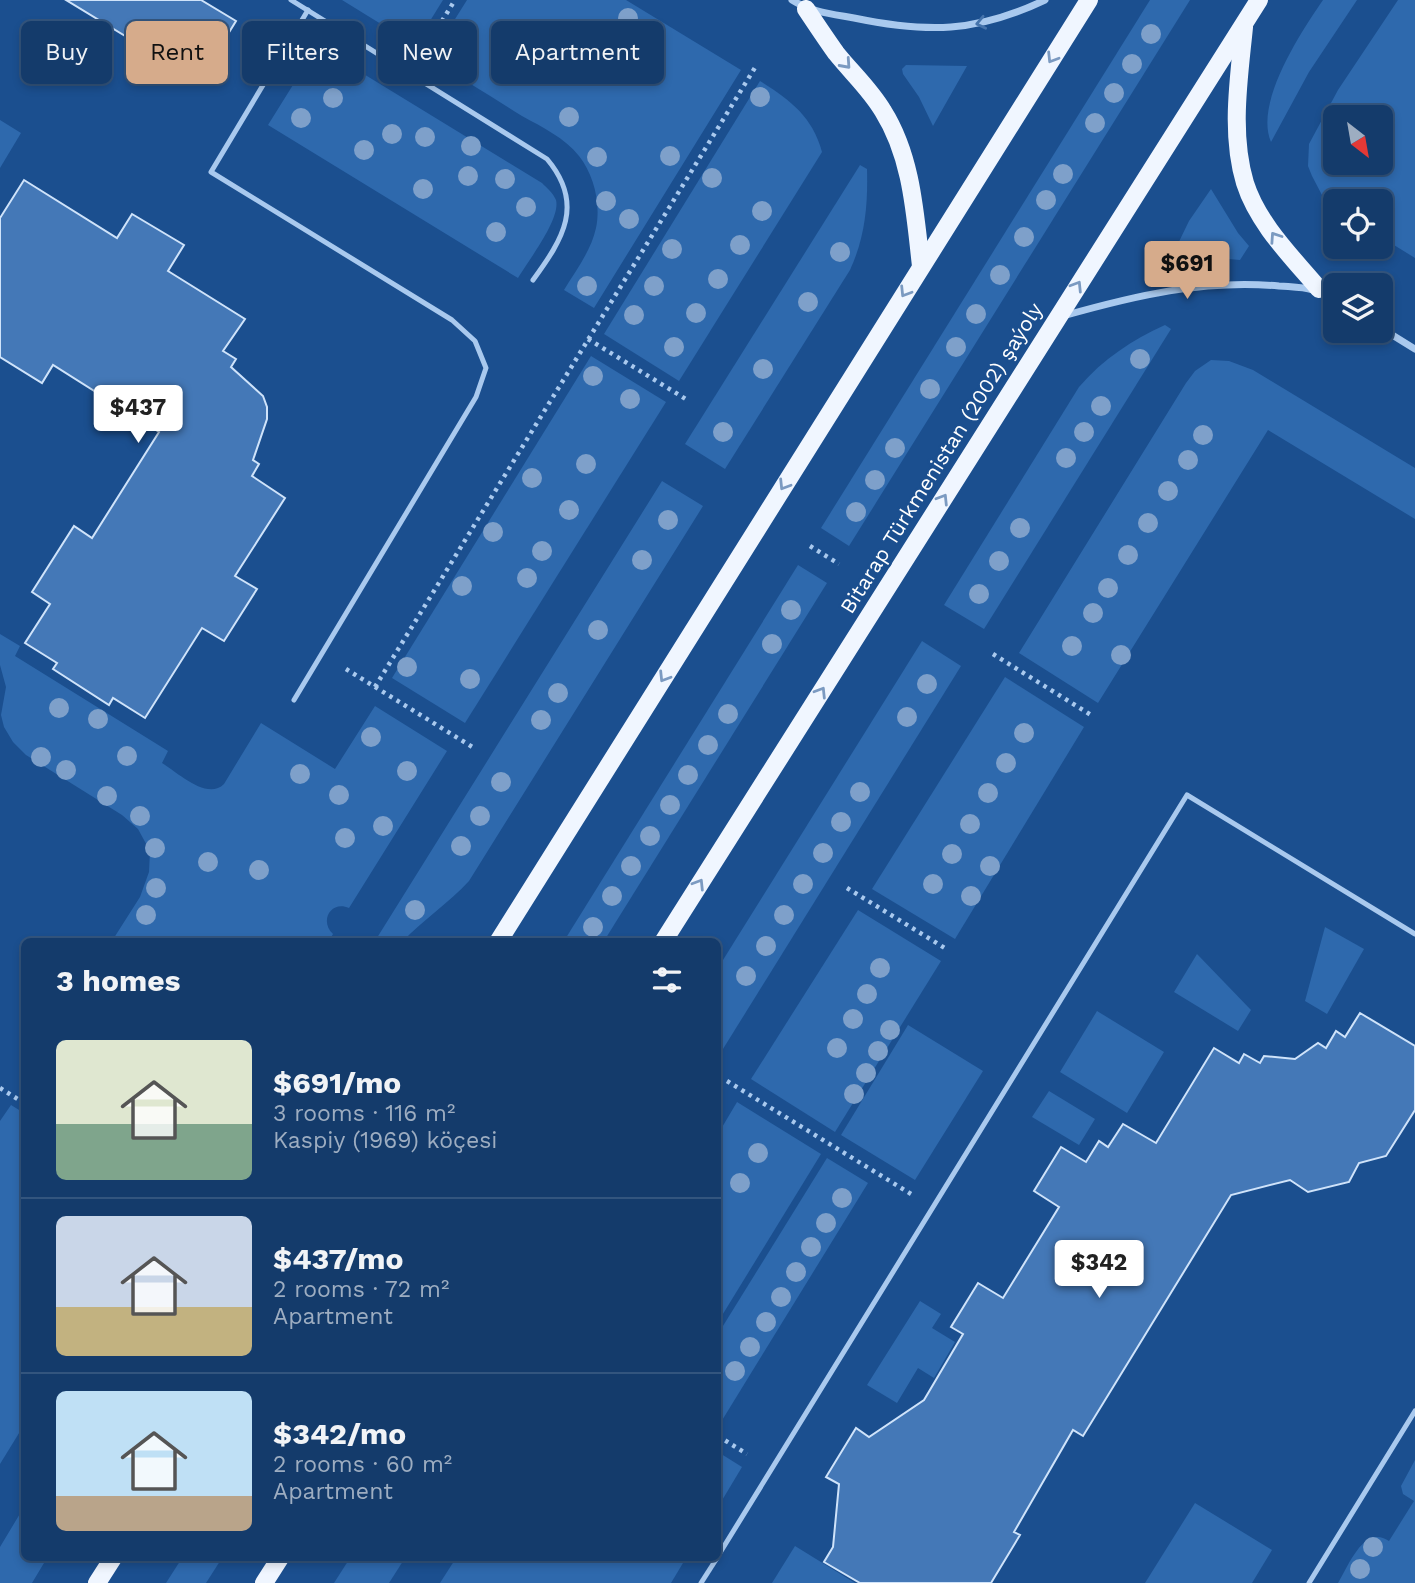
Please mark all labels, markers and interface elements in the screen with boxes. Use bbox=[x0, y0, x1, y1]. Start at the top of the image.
one-way arrow bbox=[975, 14, 987, 29]
chip: Buy bbox=[21, 21, 112, 84]
chip: Rent bbox=[126, 21, 228, 84]
chip: Filters bbox=[242, 21, 364, 84]
chip: New bbox=[378, 21, 477, 84]
chip: Apartment bbox=[491, 21, 664, 84]
one-way arrow bbox=[1048, 50, 1061, 63]
one-way arrow bbox=[838, 56, 850, 69]
north arrow bbox=[1323, 105, 1393, 175]
map controls bbox=[1323, 105, 1393, 343]
button: locate bbox=[1323, 189, 1393, 259]
one-way arrow bbox=[1271, 231, 1284, 244]
pin: $691 bbox=[1146, 242, 1228, 301]
text: $691 bbox=[1161, 250, 1214, 277]
button: layers bbox=[1323, 273, 1393, 343]
one-way arrow bbox=[1069, 281, 1081, 294]
one-way arrow bbox=[900, 284, 913, 297]
street label: Bitarap Türkmenistan (2002) şaýoly bbox=[835, 298, 1047, 618]
pin: $437 bbox=[97, 386, 179, 445]
text: $437 bbox=[110, 394, 166, 421]
one-way arrow bbox=[780, 477, 793, 490]
one-way arrow bbox=[934, 494, 947, 507]
one-way arrow bbox=[659, 670, 672, 683]
one-way arrow bbox=[813, 686, 826, 699]
one-way arrow bbox=[691, 878, 704, 891]
icon: filters bbox=[648, 961, 686, 999]
text: 3 homes bbox=[56, 963, 181, 998]
text: $691/mo bbox=[273, 1065, 401, 1100]
icon: home bbox=[112, 1068, 196, 1152]
text: 3 rooms · 116 m² bbox=[273, 1100, 455, 1127]
text: Kaspiy (1969) köçesi bbox=[273, 1127, 497, 1154]
pin: $342 bbox=[1058, 1240, 1140, 1300]
text: $437/mo bbox=[273, 1241, 403, 1276]
icon: home bbox=[112, 1244, 196, 1328]
text: $342 bbox=[1071, 1249, 1127, 1276]
text: 2 rooms · 72 m² bbox=[273, 1276, 449, 1303]
text: Apartment bbox=[273, 1303, 393, 1330]
text: $342/mo bbox=[273, 1416, 406, 1451]
icon: home bbox=[112, 1419, 196, 1503]
text: 2 rooms · 60 m² bbox=[273, 1451, 452, 1478]
text: Apartment bbox=[273, 1478, 393, 1505]

